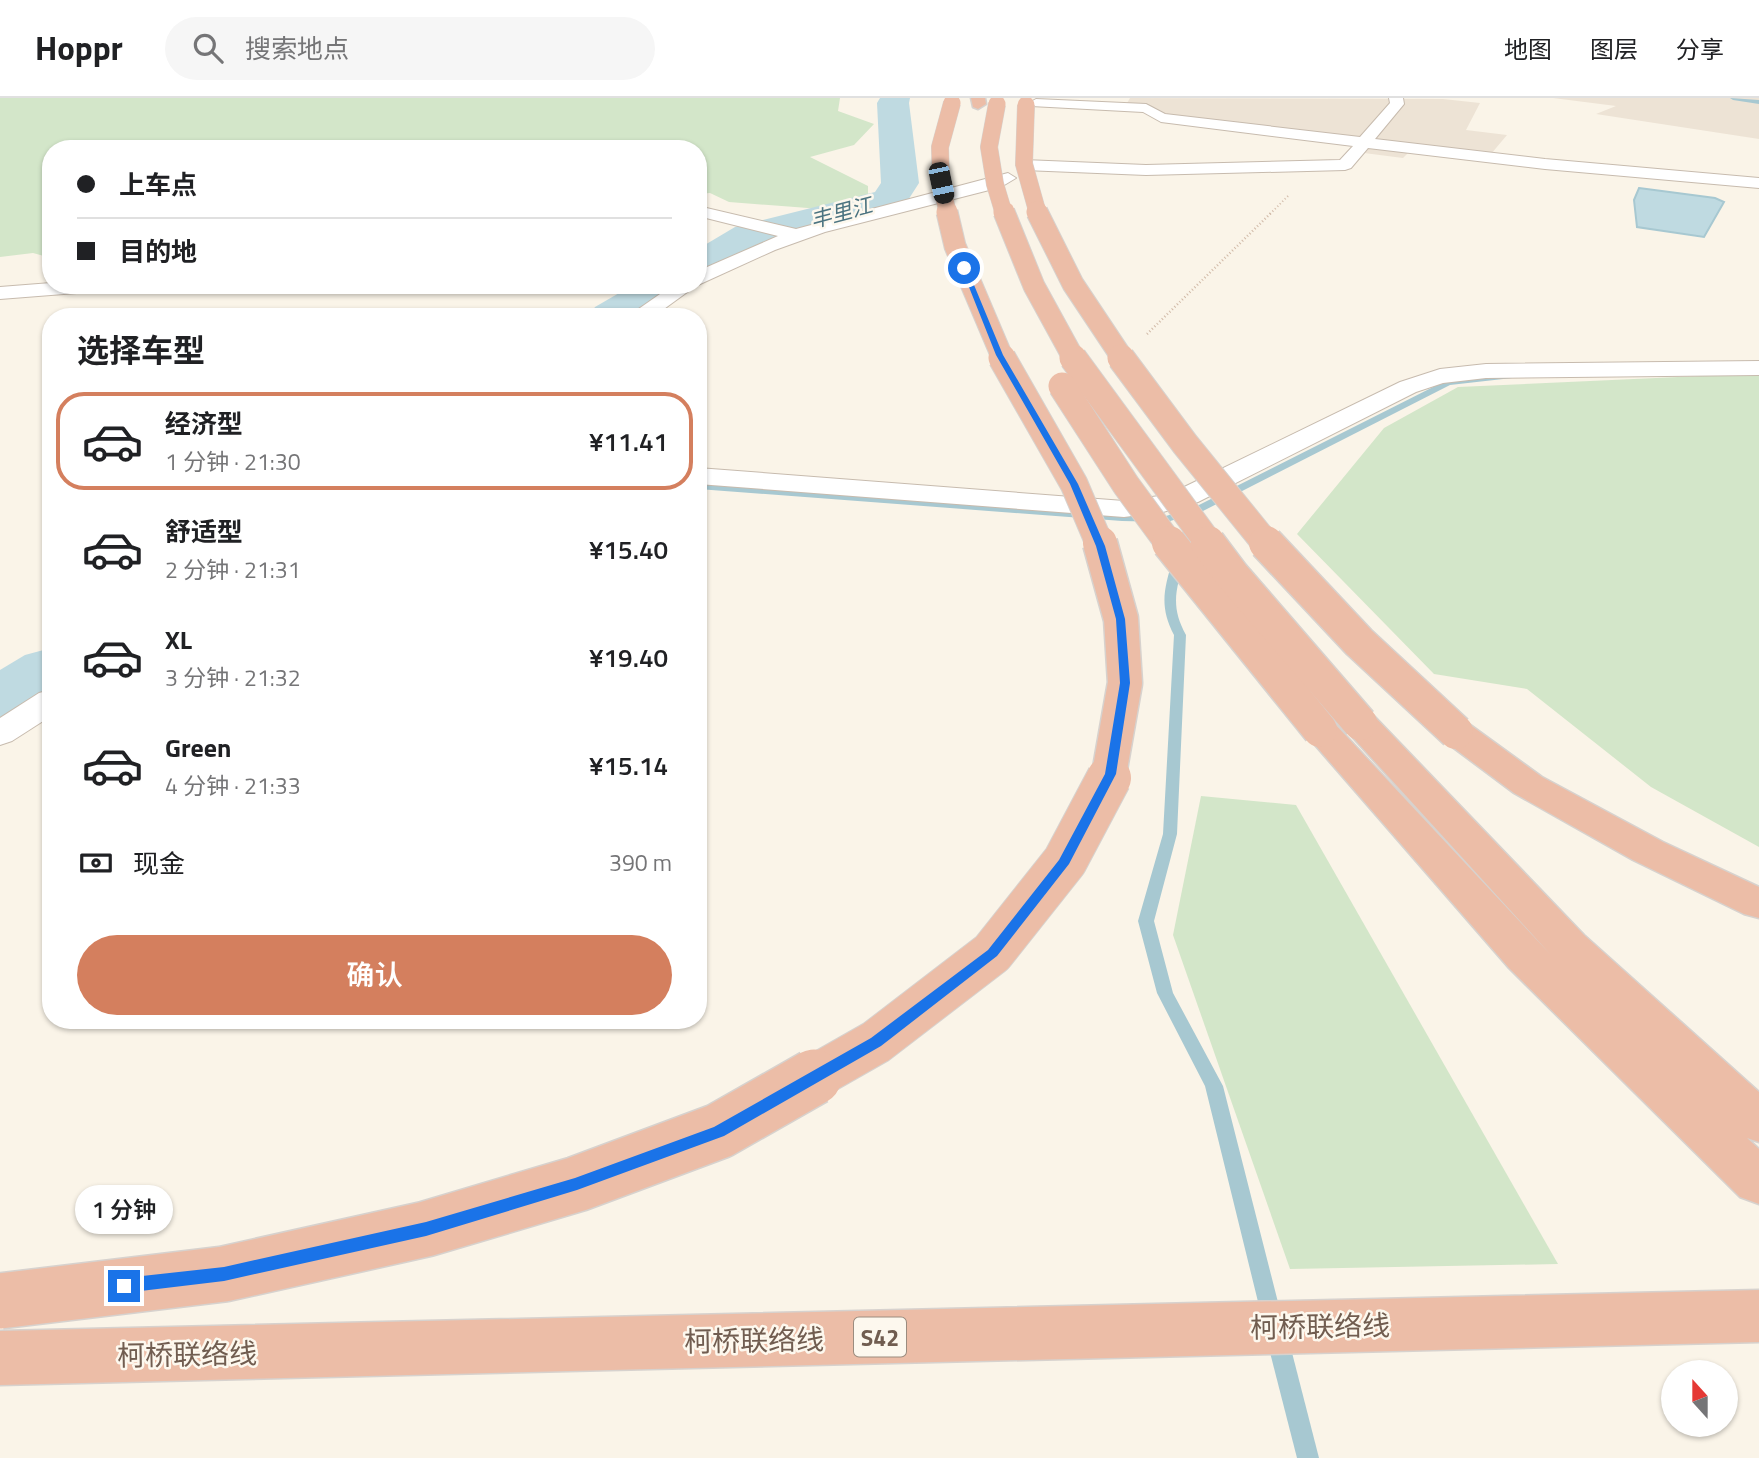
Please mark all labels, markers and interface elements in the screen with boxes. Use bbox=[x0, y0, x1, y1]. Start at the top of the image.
search box bbox=[165, 17, 655, 80]
text: Hoppr bbox=[35, 23, 123, 73]
icon: search bbox=[189, 29, 227, 67]
text: 搜索地点 bbox=[245, 29, 349, 68]
text: 地图 bbox=[1504, 31, 1552, 67]
text: 图层 bbox=[1590, 31, 1638, 67]
text: 分享 bbox=[1676, 31, 1724, 67]
car bbox=[927, 160, 956, 206]
text: 上车点 bbox=[119, 165, 197, 204]
water label: 丰里江 bbox=[806, 188, 877, 236]
text: 目的地 bbox=[119, 232, 197, 271]
route start bbox=[948, 252, 980, 284]
text: 选择车型 bbox=[77, 326, 205, 374]
text: 经济型 bbox=[165, 404, 243, 443]
icon: car bbox=[81, 410, 144, 473]
text: ¥11.41 bbox=[589, 422, 668, 461]
text: 1 分钟 · 21:30 bbox=[165, 444, 301, 479]
text: 舒适型 bbox=[165, 512, 243, 551]
icon: car bbox=[81, 518, 144, 581]
text: ¥15.40 bbox=[589, 530, 668, 569]
text: 2 分钟 · 21:31 bbox=[165, 552, 301, 587]
text: XL bbox=[165, 620, 192, 659]
icon: car bbox=[81, 626, 144, 689]
text: ¥19.40 bbox=[589, 638, 668, 677]
text: 3 分钟 · 21:32 bbox=[165, 660, 301, 695]
text: Green bbox=[165, 728, 231, 767]
icon: car bbox=[81, 734, 144, 797]
text: ¥15.14 bbox=[589, 746, 668, 785]
text: 4 分钟 · 21:33 bbox=[165, 768, 301, 803]
icon: cash bbox=[77, 844, 115, 882]
text: 现金 bbox=[133, 844, 185, 883]
text: 390 m bbox=[609, 845, 672, 880]
button: 确认 bbox=[77, 935, 672, 1015]
callout: 1 分钟 bbox=[75, 1184, 173, 1234]
text: 1 分钟 bbox=[92, 1192, 156, 1227]
route end bbox=[108, 1270, 140, 1302]
street label: 柯桥联络线 bbox=[1250, 1303, 1390, 1349]
street label: 柯桥联络线 bbox=[684, 1317, 824, 1363]
road number: S42 bbox=[854, 1318, 906, 1356]
street label: 柯桥联络线 bbox=[117, 1331, 257, 1377]
north arrow bbox=[1661, 1360, 1738, 1437]
map controls bbox=[1661, 1360, 1738, 1437]

